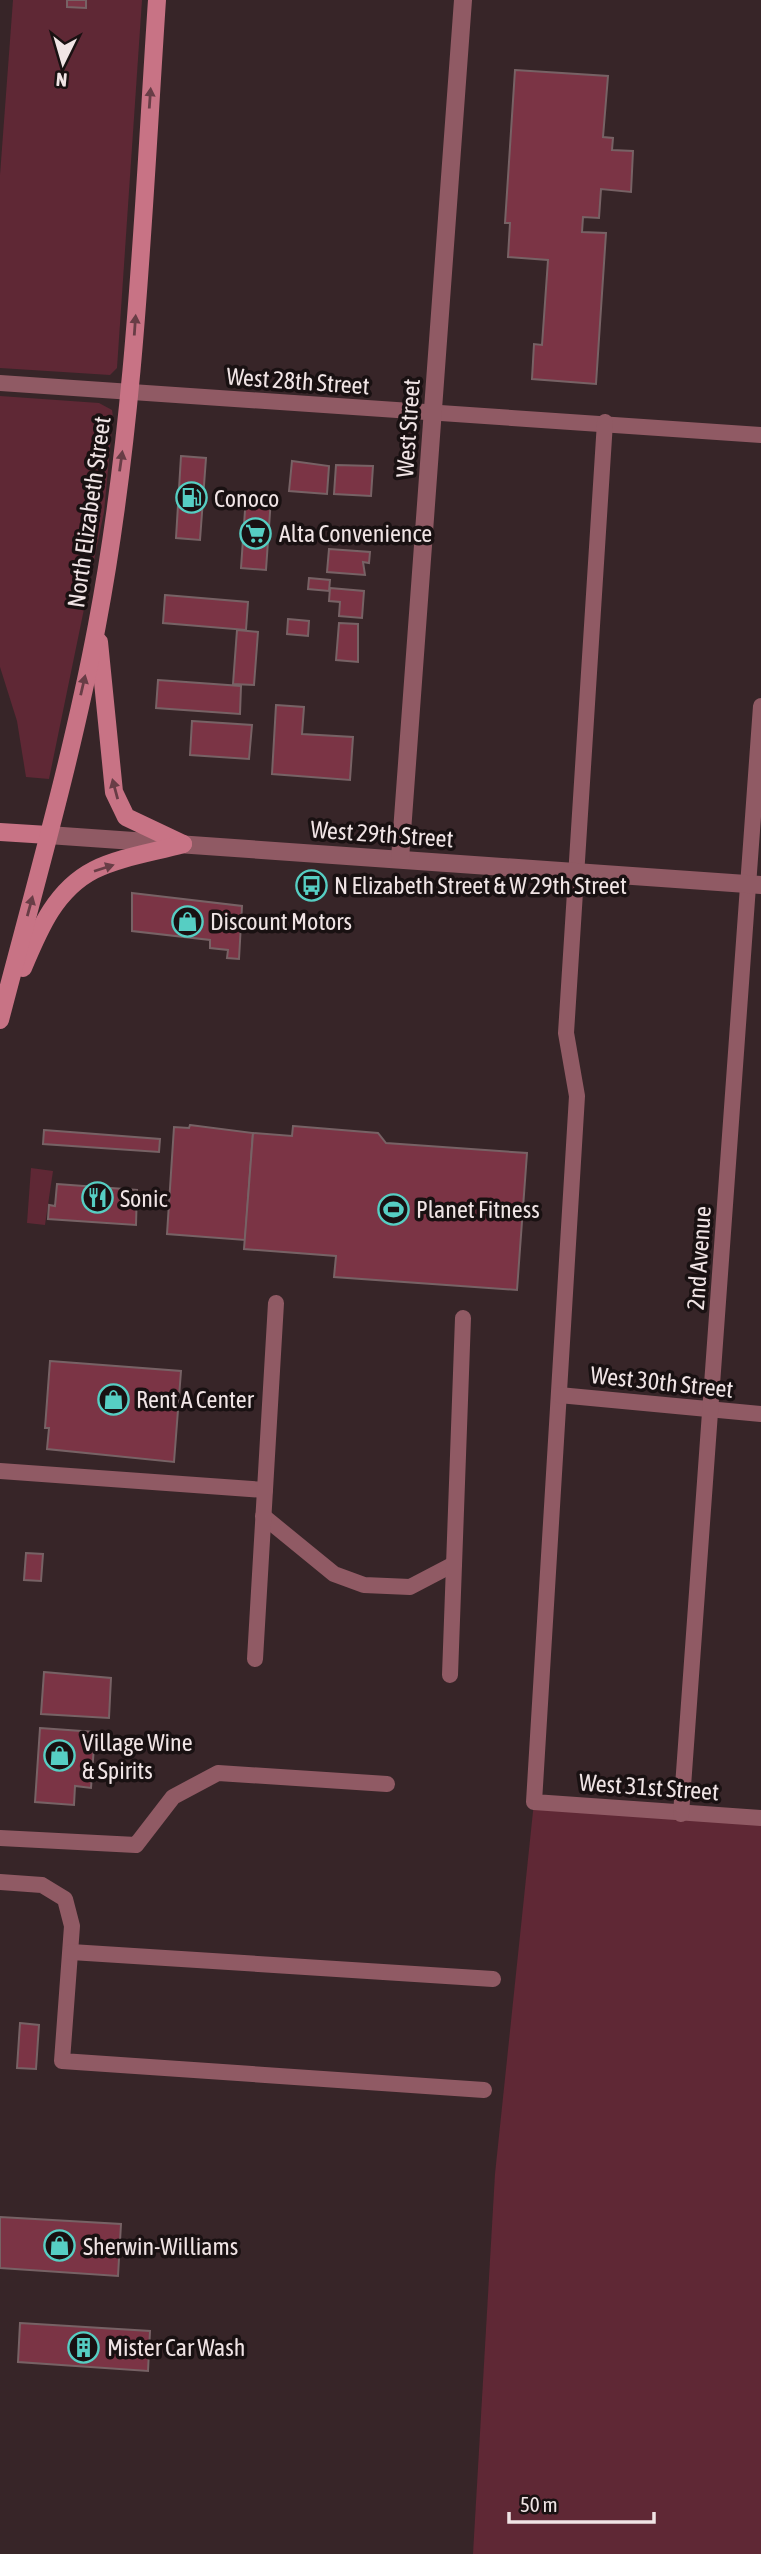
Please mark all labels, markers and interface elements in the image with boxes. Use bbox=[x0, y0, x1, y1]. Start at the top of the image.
north arrow bbox=[28, 28, 98, 98]
text: N bbox=[55, 68, 68, 91]
one-way arrow bbox=[145, 87, 156, 109]
one-way arrow bbox=[130, 314, 141, 336]
street label: West 28th Street bbox=[226, 363, 371, 399]
street label: West Street bbox=[391, 378, 425, 478]
street label: North Elizabeth Street bbox=[62, 415, 116, 609]
one-way arrow bbox=[116, 450, 127, 472]
fuel station icon: Conoco bbox=[174, 481, 208, 515]
place label: Conoco bbox=[214, 485, 279, 512]
supermarket icon: Alta Convenience bbox=[239, 516, 273, 550]
place label: Alta Convenience bbox=[279, 520, 432, 547]
one-way arrow bbox=[78, 674, 89, 696]
one-way arrow bbox=[109, 778, 120, 800]
street label: West 29th Street bbox=[310, 816, 455, 852]
one-way arrow bbox=[94, 862, 115, 872]
bus stop icon: N Elizabeth Street & W 29th Street bbox=[294, 868, 328, 902]
place label: N Elizabeth Street & W 29th Street bbox=[334, 872, 627, 899]
one-way arrow bbox=[25, 895, 36, 917]
shop icon: Discount Motors bbox=[170, 904, 204, 938]
place label: Discount Motors bbox=[210, 908, 352, 935]
restaurant icon: Sonic bbox=[80, 1181, 114, 1215]
place label: Sonic bbox=[120, 1185, 168, 1212]
sports icon: Planet Fitness bbox=[376, 1192, 410, 1226]
place label: Planet Fitness bbox=[416, 1196, 540, 1223]
street label: 2nd Avenue bbox=[682, 1205, 716, 1311]
street label: West 30th Street bbox=[589, 1361, 735, 1403]
shop icon: Rent A Center bbox=[96, 1382, 130, 1416]
place label: Rent A Center bbox=[136, 1386, 255, 1413]
place label: Village Wine & Spirits bbox=[82, 1729, 193, 1784]
shop icon: Village Wine & Spirits bbox=[42, 1739, 76, 1773]
street label: West 31st Street bbox=[578, 1769, 720, 1805]
shop icon: Sherwin-Williams bbox=[43, 2229, 77, 2263]
place label: Sherwin-Williams bbox=[83, 2233, 238, 2260]
building icon: Mister Car Wash bbox=[67, 2330, 101, 2364]
place label: Mister Car Wash bbox=[107, 2334, 245, 2361]
scale bar bbox=[509, 2480, 654, 2524]
text: 50 m bbox=[520, 2492, 558, 2516]

